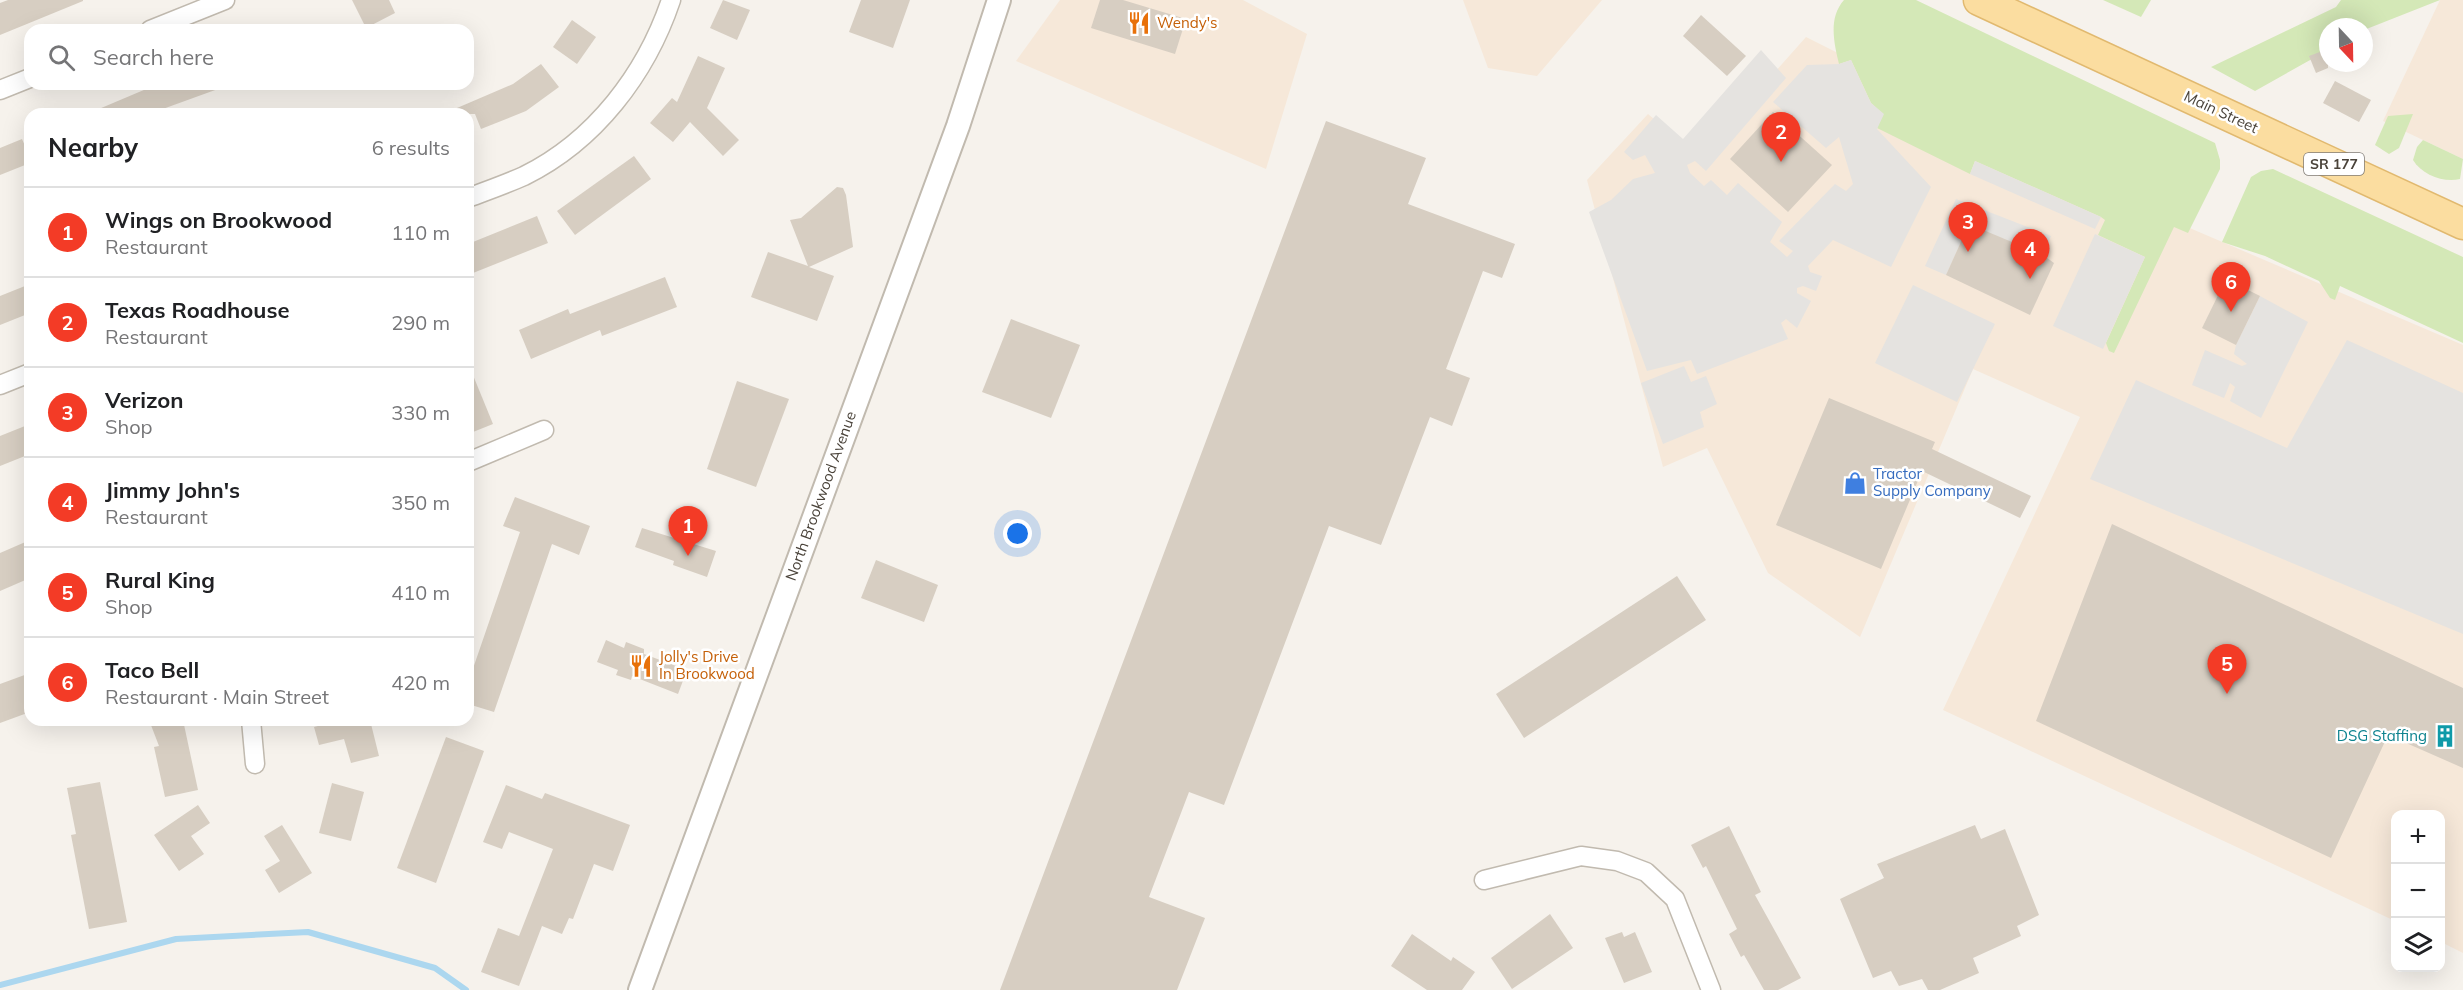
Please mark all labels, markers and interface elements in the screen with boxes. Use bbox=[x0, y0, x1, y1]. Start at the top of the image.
restaurant icon: Wendy's bbox=[1126, 10, 1152, 36]
place label: Wendy's bbox=[1157, 13, 1217, 32]
north arrow bbox=[2319, 18, 2373, 72]
search box bbox=[24, 24, 474, 90]
icon: search bbox=[45, 41, 78, 74]
text: Search here bbox=[93, 43, 214, 71]
street label: Main Street bbox=[2181, 86, 2261, 137]
pin: 2 bbox=[1762, 112, 1800, 162]
text: Nearby bbox=[48, 131, 138, 164]
text: 6 results bbox=[372, 135, 450, 160]
road number: SR 177 bbox=[2304, 153, 2364, 175]
pin: 3 bbox=[1948, 202, 1988, 252]
text: Wings on Brookwood bbox=[105, 206, 332, 234]
text: 1 bbox=[62, 220, 74, 245]
text: 110 m bbox=[391, 220, 450, 245]
pin: 4 bbox=[2010, 230, 2050, 279]
text: Restaurant bbox=[105, 234, 208, 259]
pin: 6 bbox=[2212, 262, 2250, 312]
text: Texas Roadhouse bbox=[105, 296, 290, 324]
text: 2 bbox=[62, 310, 74, 335]
text: 290 m bbox=[391, 310, 450, 335]
text: Restaurant bbox=[105, 324, 208, 349]
text: Verizon bbox=[105, 386, 184, 414]
text: 3 bbox=[62, 400, 74, 425]
text: 330 m bbox=[391, 400, 450, 425]
street label: North Brookwood Avenue bbox=[781, 408, 860, 583]
text: Shop bbox=[105, 414, 153, 439]
place label: Tractor Supply Company bbox=[1873, 464, 1991, 500]
shop icon: Tractor Supply Company bbox=[1842, 470, 1868, 496]
text: Jimmy John's bbox=[105, 476, 240, 504]
text: 4 bbox=[62, 490, 74, 515]
text: 350 m bbox=[391, 490, 450, 515]
text: Restaurant bbox=[105, 504, 208, 529]
pin: 1 bbox=[668, 506, 708, 556]
your location bbox=[1003, 519, 1032, 548]
text: Rural King bbox=[105, 566, 215, 594]
text: 5 bbox=[62, 580, 74, 605]
text: 410 m bbox=[391, 580, 450, 605]
text: Shop bbox=[105, 594, 153, 619]
pin: 5 bbox=[2208, 644, 2246, 694]
place label: Jolly's Drive In Brookwood bbox=[659, 647, 755, 683]
restaurant icon: Jolly's Drive In Brookwood bbox=[628, 653, 654, 679]
text: Taco Bell bbox=[105, 656, 199, 684]
text: 6 bbox=[62, 670, 74, 695]
text: 420 m bbox=[391, 670, 450, 695]
text: Restaurant · Main Street bbox=[105, 684, 329, 709]
building icon: DSG Staffing bbox=[2432, 723, 2458, 749]
place label: DSG Staffing bbox=[2337, 726, 2427, 745]
map controls bbox=[2391, 810, 2445, 972]
button: + bbox=[2391, 810, 2445, 864]
button: − bbox=[2391, 864, 2445, 918]
button: layers bbox=[2391, 918, 2445, 972]

